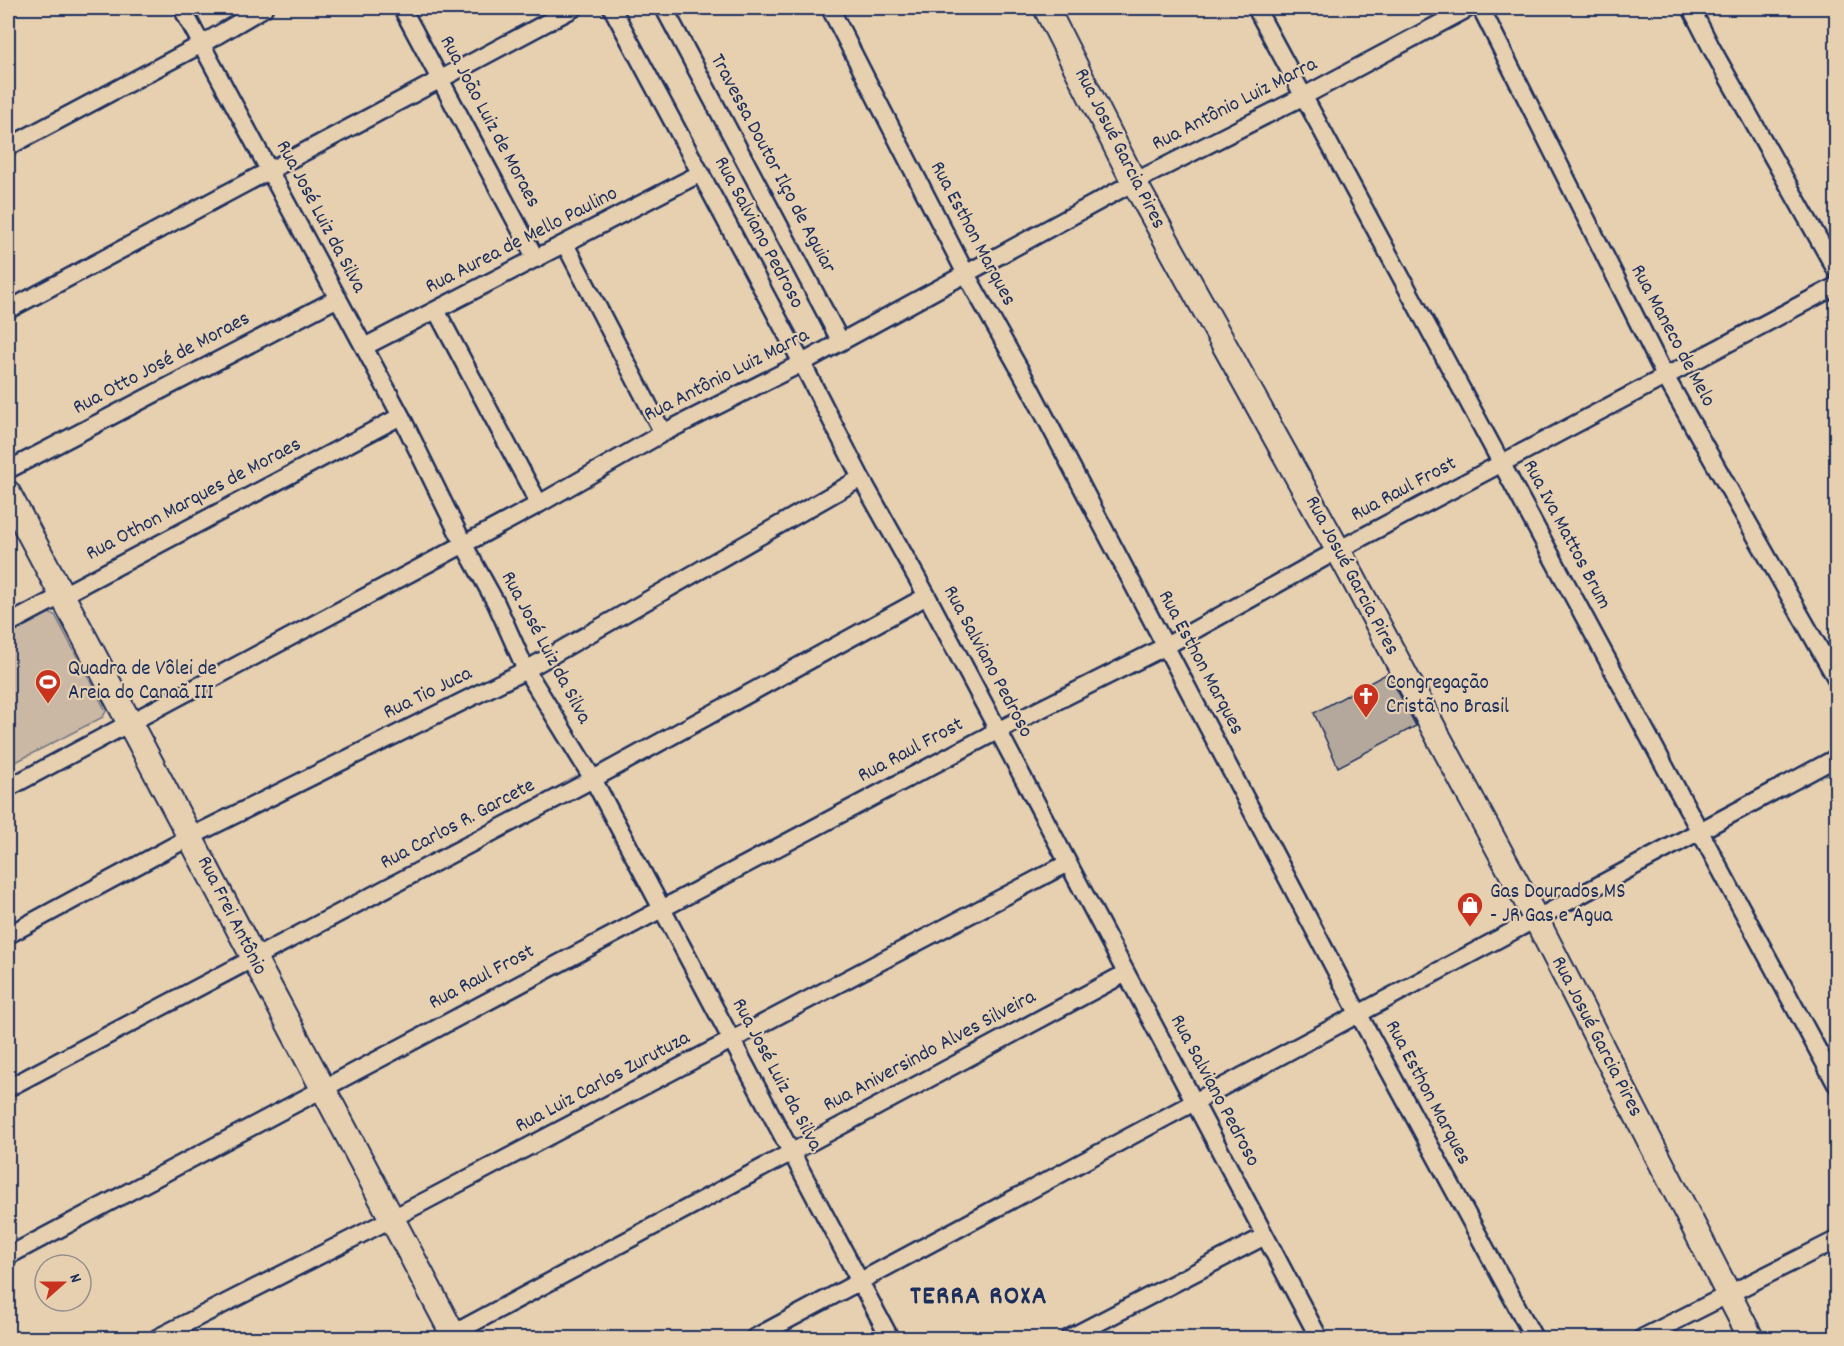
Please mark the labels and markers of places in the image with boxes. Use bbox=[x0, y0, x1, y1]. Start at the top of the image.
place label: Quadra de Vôlei de Areia do Canaã III bbox=[68, 655, 217, 709]
sports icon: Quadra de Vôlei de Areia do Canaã III bbox=[33, 667, 63, 705]
place label: Congregação Cristã no Brasil bbox=[1386, 669, 1509, 723]
church icon: Congregação Cristã no Brasil bbox=[1351, 681, 1381, 719]
place label: Gas Dourados MS - JR Gas e Agua bbox=[1490, 878, 1625, 932]
shop icon: Gas Dourados MS - JR Gas e Agua bbox=[1455, 890, 1485, 928]

